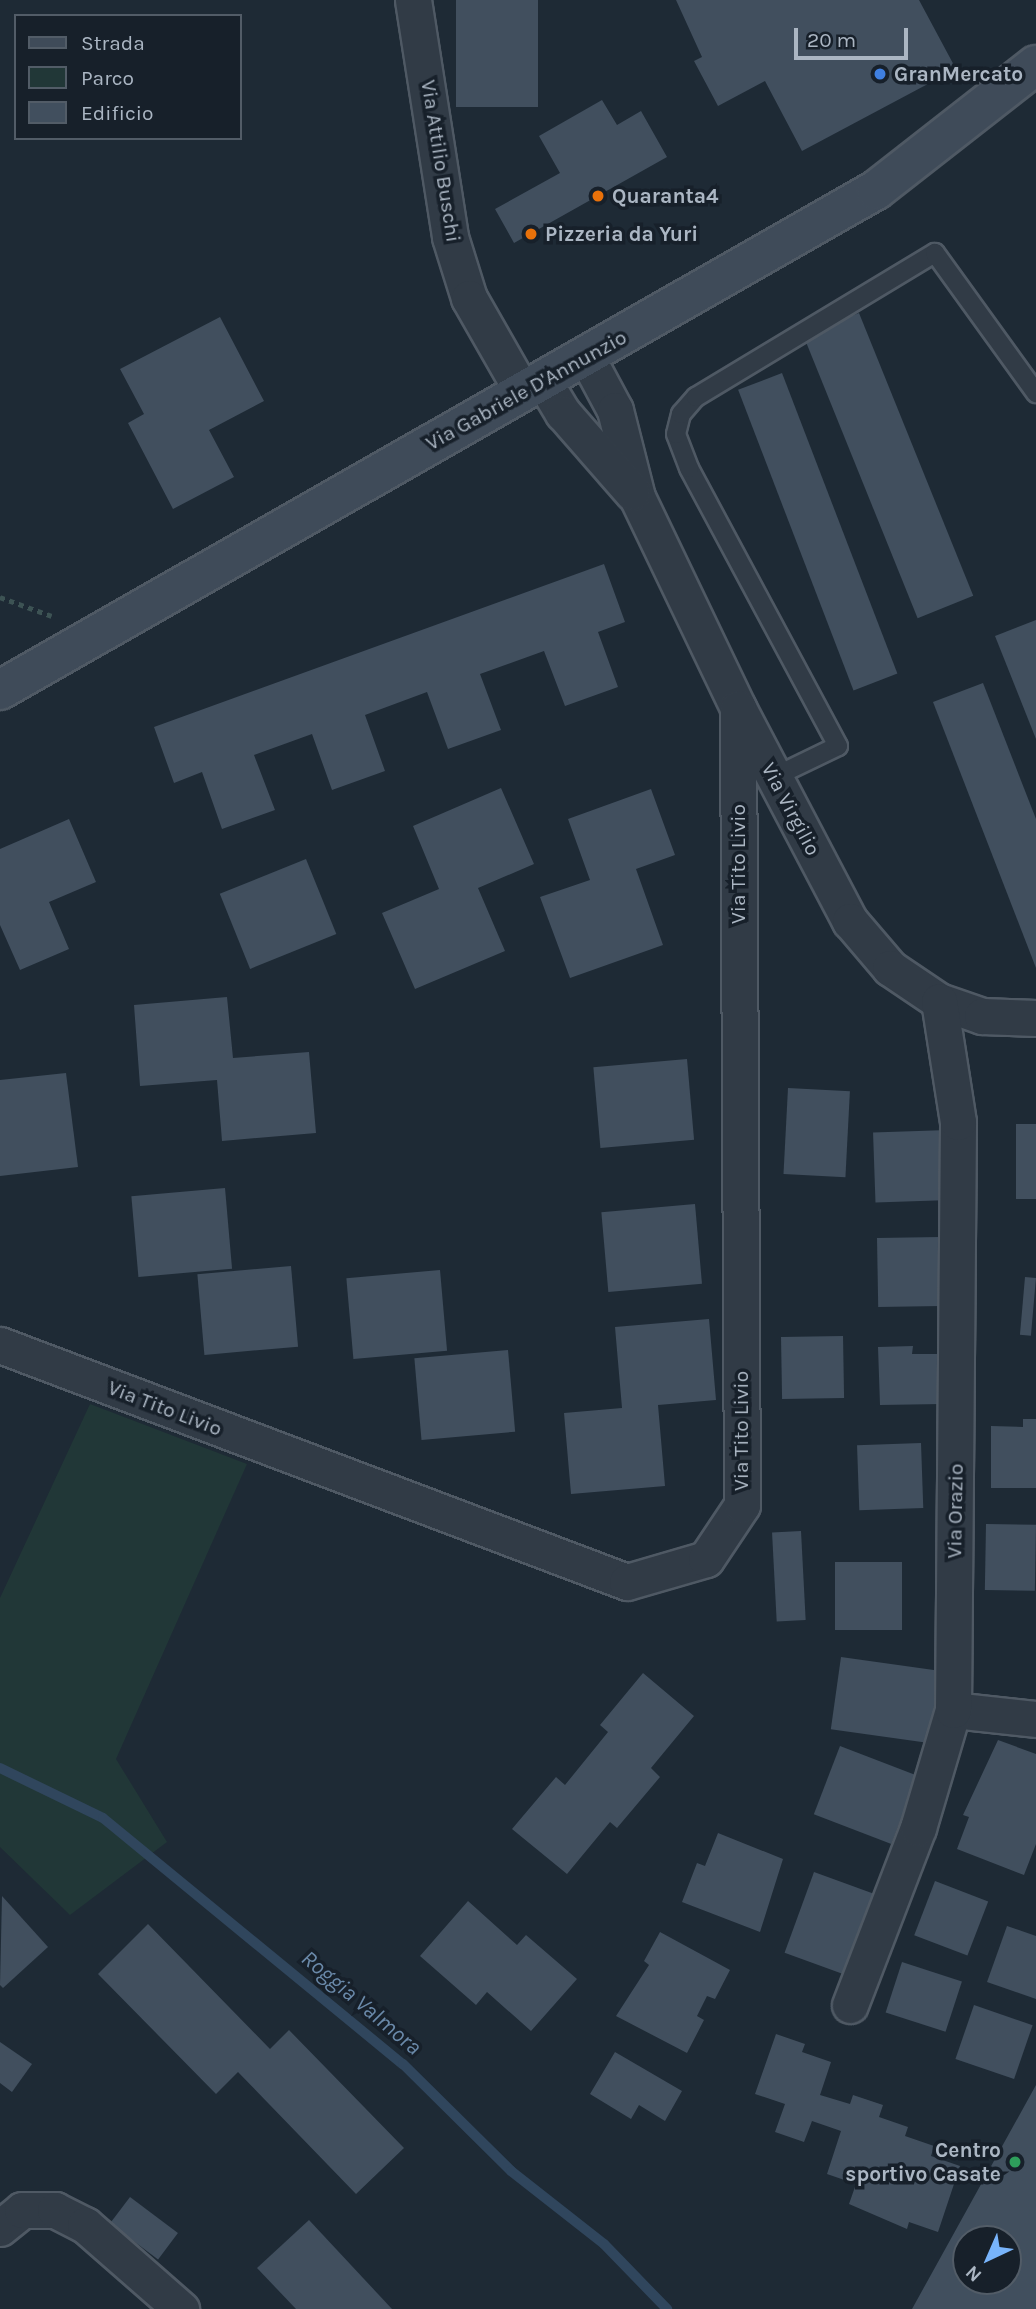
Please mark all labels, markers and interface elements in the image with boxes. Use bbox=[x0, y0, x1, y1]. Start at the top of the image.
legend bbox=[14, 14, 242, 140]
scale bar bbox=[798, 14, 912, 58]
text: 20 m bbox=[807, 28, 856, 52]
text: Strada bbox=[81, 31, 145, 55]
place label: GranMercato bbox=[894, 61, 1023, 87]
text: Parco bbox=[81, 66, 134, 90]
marker: GranMercato bbox=[872, 66, 888, 82]
street label: Via Attilio Buschi bbox=[416, 78, 466, 244]
text: Edificio bbox=[81, 101, 154, 125]
place label: Quaranta4 bbox=[612, 183, 719, 209]
marker: Quaranta4 bbox=[590, 188, 606, 204]
place label: Pizzeria da Yuri bbox=[545, 221, 698, 247]
marker: Pizzeria da Yuri bbox=[523, 226, 539, 242]
street label: Via Gabriele D'Annunzio bbox=[421, 324, 631, 456]
street label: Via Virgilio bbox=[756, 758, 826, 860]
street label: Via Tito Livio bbox=[725, 804, 751, 924]
street label: Via Tito Livio bbox=[728, 1371, 754, 1491]
street label: Via Tito Livio bbox=[104, 1375, 226, 1441]
street label: Via Orazio bbox=[942, 1463, 968, 1559]
water label: Roggia Valmora bbox=[295, 1945, 427, 2061]
place label: Centro sportivo Casate bbox=[845, 2137, 1001, 2187]
marker: Centro sportivo Casate bbox=[1007, 2154, 1023, 2170]
north arrow bbox=[952, 2225, 1022, 2295]
text: N bbox=[961, 2261, 986, 2286]

